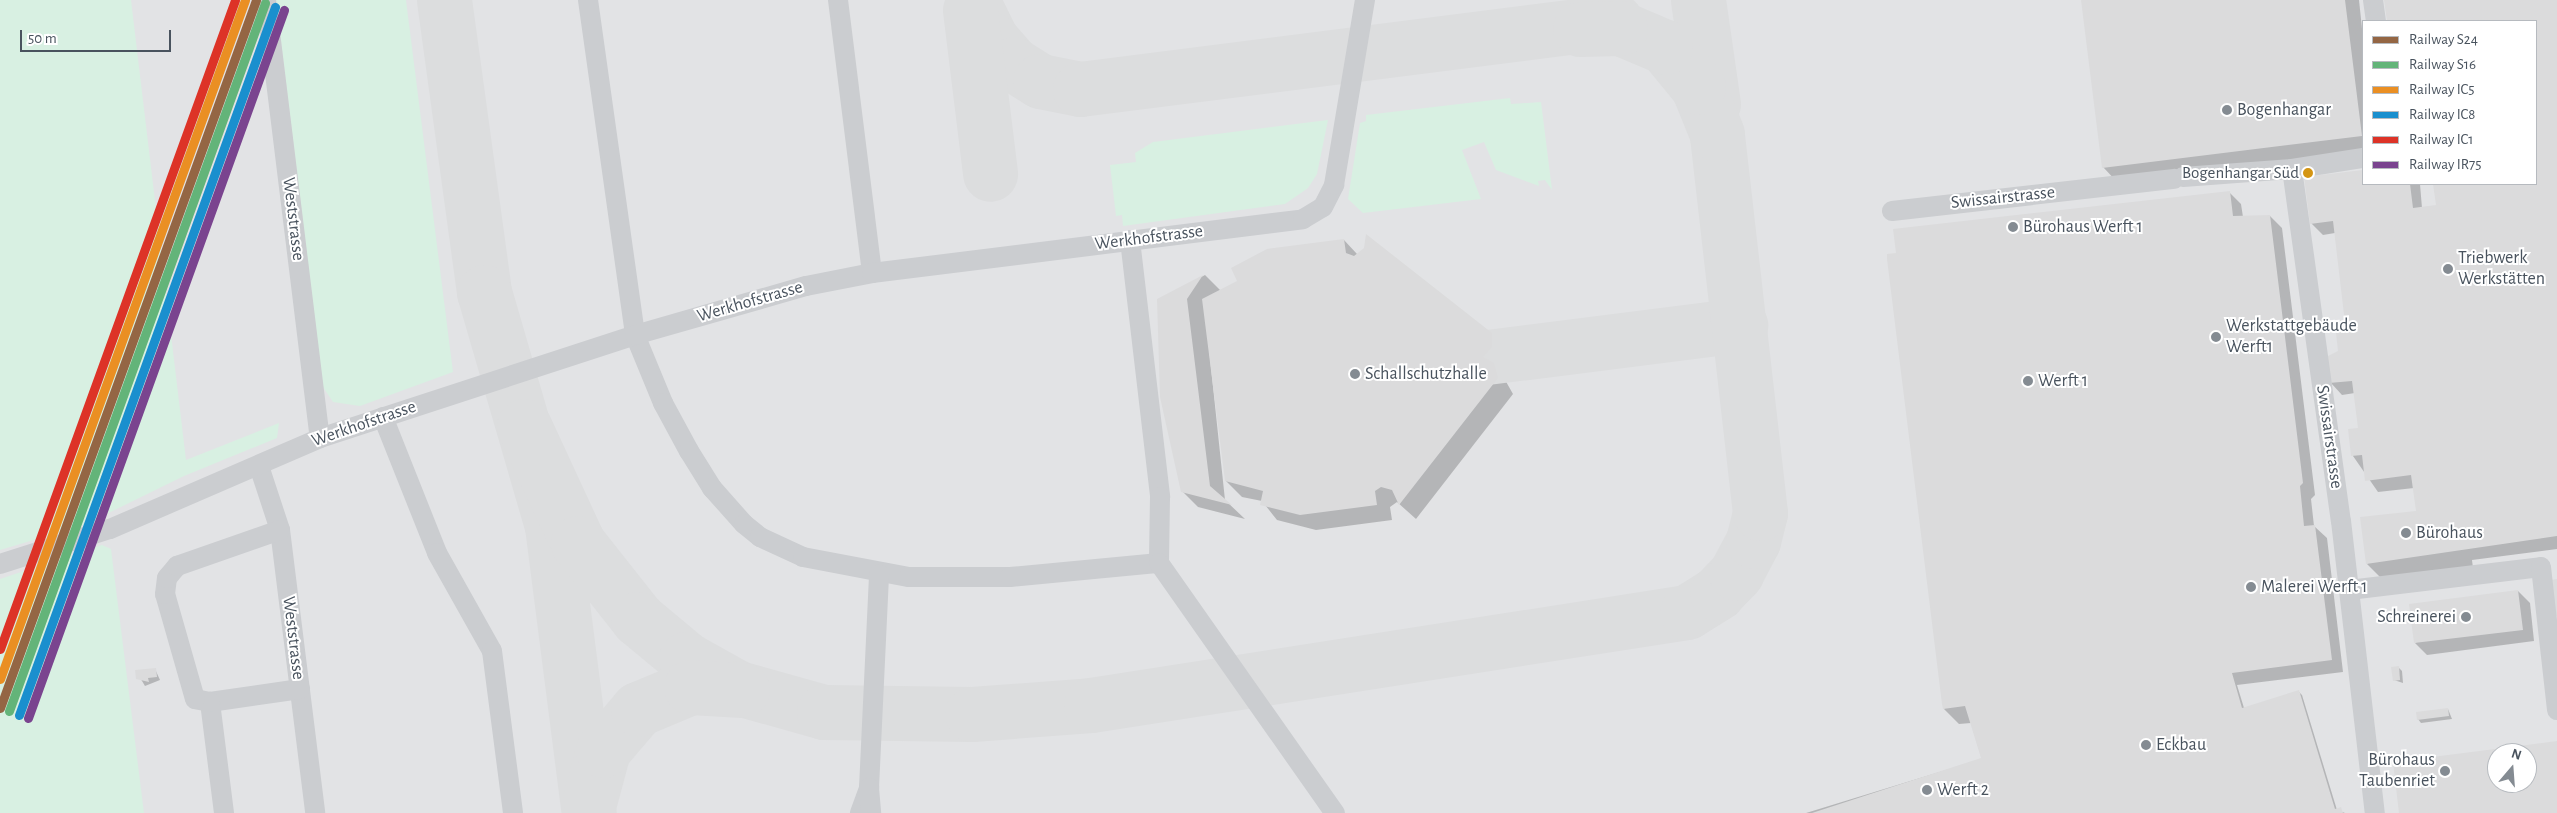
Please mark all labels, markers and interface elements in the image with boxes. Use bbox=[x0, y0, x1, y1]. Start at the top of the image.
scale bar bbox=[22, 20, 174, 52]
legend bbox=[2362, 20, 2537, 185]
text: 50 m bbox=[28, 31, 57, 46]
text: Railway S24 bbox=[2409, 32, 2478, 47]
text: Railway S16 bbox=[2409, 57, 2476, 72]
text: Railway IC5 bbox=[2409, 82, 2475, 97]
place label: Bogenhangar bbox=[2237, 99, 2331, 121]
marker: Bogenhangar bbox=[2221, 104, 2233, 116]
text: Railway IC8 bbox=[2409, 107, 2475, 122]
text: Railway IC1 bbox=[2409, 132, 2474, 147]
text: Railway IR75 bbox=[2409, 157, 2482, 172]
place label: Bogenhangar Süd bbox=[2182, 163, 2299, 183]
marker: Bogenhangar Süd bbox=[2303, 168, 2313, 178]
street label: Weststrasse bbox=[277, 176, 309, 262]
street label: Swissairstrasse bbox=[1950, 182, 2056, 214]
place label: Bürohaus Werft 1 bbox=[2023, 216, 2143, 238]
street label: Werkhofstrasse bbox=[1094, 221, 1204, 255]
marker: Bürohaus Werft 1 bbox=[2007, 221, 2019, 233]
place label: Triebwerk Werkstätten bbox=[2458, 248, 2545, 290]
marker: Triebwerk Werkstätten bbox=[2442, 263, 2454, 275]
street label: Werkhofstrasse bbox=[695, 277, 805, 327]
place label: Werkstattgebäude Werft1 bbox=[2226, 316, 2357, 358]
marker: Werkstattgebäude Werft1 bbox=[2210, 331, 2222, 343]
place label: Schallschutzhalle bbox=[1365, 363, 1487, 385]
marker: Schallschutzhalle bbox=[1349, 368, 1361, 380]
place label: Werft 1 bbox=[2038, 370, 2088, 392]
marker: Werft 1 bbox=[2022, 375, 2034, 387]
street label: Swissairstrasse bbox=[2311, 384, 2347, 490]
street label: Werkhofstrasse bbox=[309, 396, 419, 452]
place label: Bürohaus bbox=[2416, 522, 2483, 544]
marker: Bürohaus bbox=[2400, 527, 2412, 539]
place label: Malerei Werft 1 bbox=[2261, 576, 2367, 598]
marker: Malerei Werft 1 bbox=[2245, 581, 2257, 593]
street label: Weststrasse bbox=[277, 595, 309, 681]
place label: Schreinerei bbox=[2377, 606, 2456, 628]
marker: Schreinerei bbox=[2460, 611, 2472, 623]
place label: Eckbau bbox=[2156, 734, 2206, 756]
marker: Eckbau bbox=[2140, 739, 2152, 751]
north arrow bbox=[2487, 743, 2537, 793]
text: N bbox=[2510, 747, 2523, 763]
place label: Bürohaus Taubenriet bbox=[2359, 750, 2435, 792]
marker: Bürohaus Taubenriet bbox=[2439, 765, 2451, 777]
place label: Werft 2 bbox=[1937, 779, 1989, 801]
marker: Werft 2 bbox=[1921, 784, 1933, 796]

